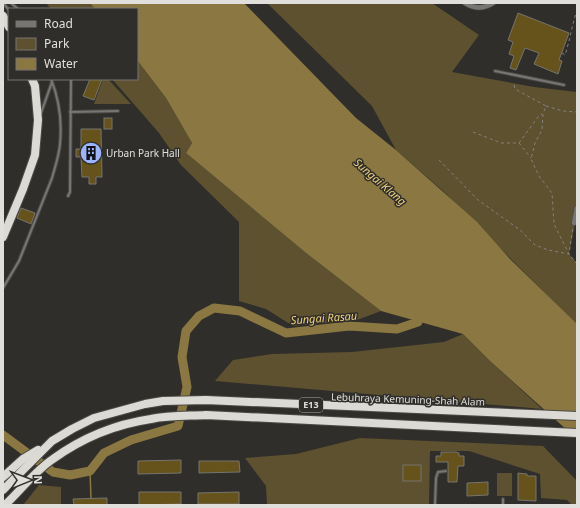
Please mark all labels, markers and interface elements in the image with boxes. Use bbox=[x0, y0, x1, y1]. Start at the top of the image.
legend bbox=[8, 8, 138, 80]
text: Road bbox=[44, 15, 73, 32]
text: Park bbox=[44, 35, 70, 52]
text: Water bbox=[44, 55, 78, 72]
building icon: Urban Park Hall bbox=[78, 140, 104, 166]
place label: Urban Park Hall bbox=[106, 146, 180, 160]
water label: Sungai Klang bbox=[351, 155, 410, 209]
water label: Sungai Rasau bbox=[290, 308, 358, 327]
street label: Lebuhraya Kemuning-Shah Alam bbox=[331, 389, 485, 409]
road number: E13 bbox=[299, 398, 323, 412]
north arrow bbox=[8, 460, 48, 500]
text: N bbox=[31, 475, 46, 484]

